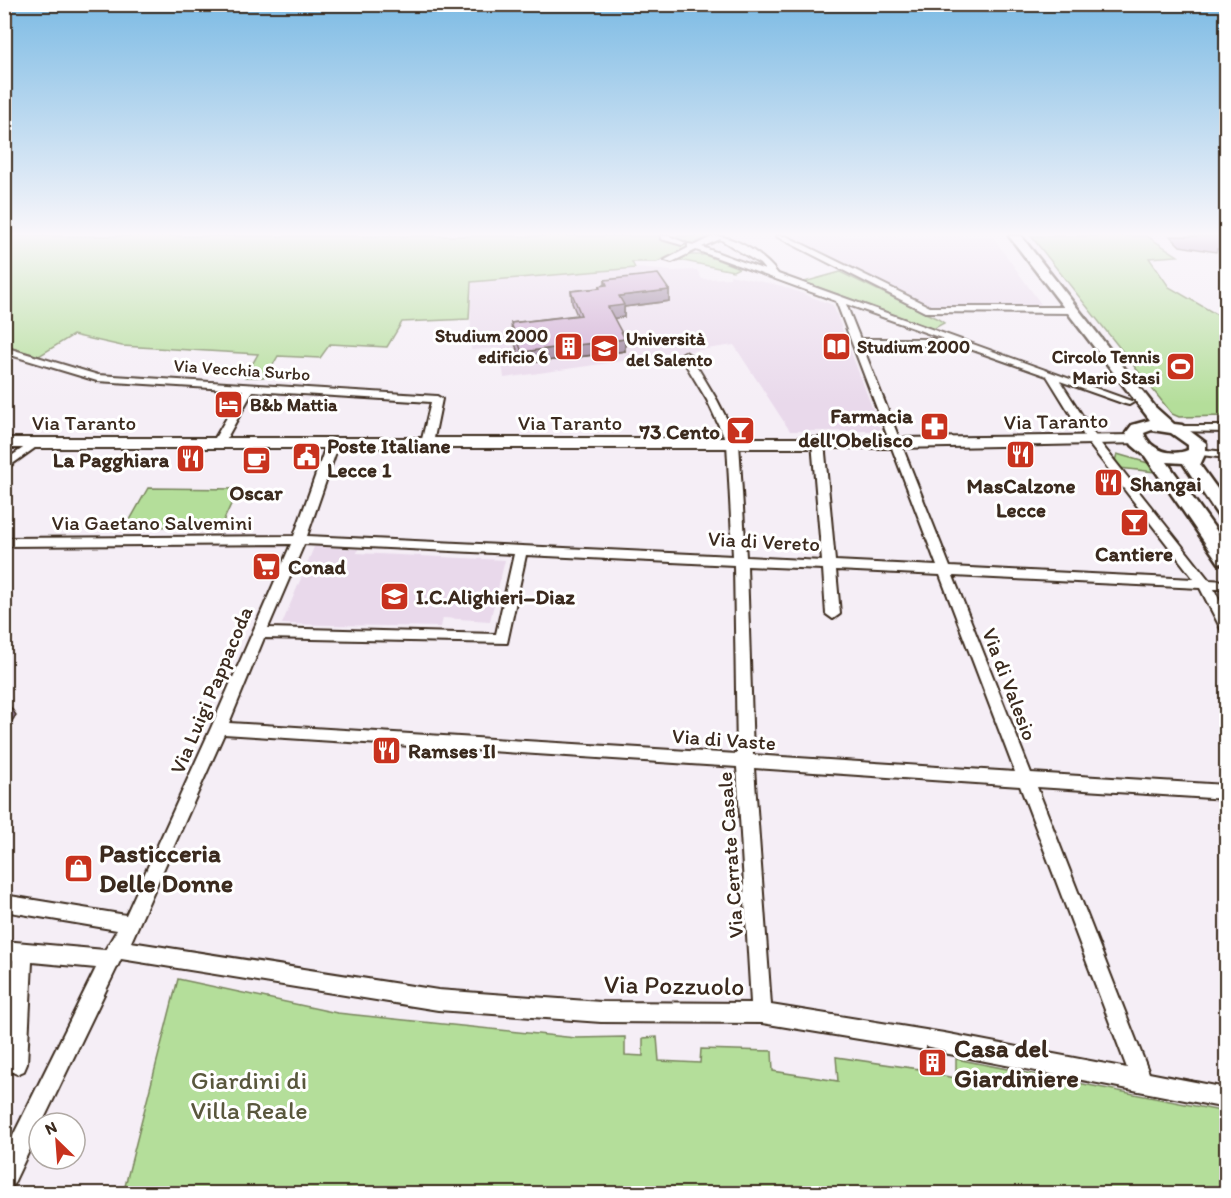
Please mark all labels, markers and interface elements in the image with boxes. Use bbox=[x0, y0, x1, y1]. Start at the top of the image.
place label: Studium 2000 edificio 6 bbox=[435, 325, 548, 368]
place label: Università del Salento bbox=[626, 328, 712, 371]
building icon: Studium 2000 edificio 6 bbox=[553, 330, 585, 362]
library icon: Studium 2000 bbox=[820, 331, 852, 363]
school or university icon: Università del Salento bbox=[589, 333, 621, 365]
place label: Studium 2000 bbox=[857, 336, 970, 358]
place label: Circolo Tennis Mario Stasi bbox=[1052, 346, 1160, 389]
sports icon: Circolo Tennis Mario Stasi bbox=[1165, 351, 1197, 383]
street label: Via Vecchia Surbo bbox=[173, 354, 311, 386]
hotel icon: B&b Mattia bbox=[213, 389, 245, 421]
place label: B&b Mattia bbox=[250, 394, 338, 416]
place label: Farmacia dell'Obelisco bbox=[798, 403, 914, 452]
street label: Via Taranto bbox=[1004, 408, 1108, 434]
street label: Via Taranto bbox=[32, 410, 136, 435]
street label: Via Taranto bbox=[518, 410, 622, 435]
pharmacy icon: Farmacia dell'Obelisco bbox=[918, 411, 950, 443]
bar icon: 73 Cento bbox=[725, 415, 757, 447]
place label: 73 Cento bbox=[639, 419, 720, 444]
place label: Poste Italiane Lecce 1 bbox=[327, 433, 451, 482]
restaurant icon: MasCalzone Lecce bbox=[1005, 438, 1037, 470]
public building icon: Poste Italiane Lecce 1 bbox=[290, 441, 322, 473]
restaurant icon: La Pagghiara bbox=[174, 443, 206, 475]
cafe icon: Oscar bbox=[240, 445, 272, 477]
place label: La Pagghiara bbox=[53, 447, 170, 473]
restaurant icon: Shangai bbox=[1093, 467, 1125, 499]
place label: Shangai bbox=[1130, 471, 1202, 497]
place label: MasCalzone Lecce bbox=[967, 473, 1075, 522]
place label: Oscar bbox=[229, 480, 283, 505]
bar icon: Cantiere bbox=[1118, 506, 1150, 538]
street label: Via Gaetano Salvemini bbox=[52, 510, 252, 535]
street label: Via di Vereto bbox=[707, 526, 821, 556]
place label: Cantiere bbox=[1095, 541, 1173, 566]
supermarket icon: Conad bbox=[251, 550, 283, 582]
place label: Conad bbox=[288, 554, 346, 579]
school or university icon: I.C.Alighieri–Diaz bbox=[379, 580, 411, 612]
place label: I.C.Alighieri–Diaz bbox=[416, 584, 575, 610]
street label: Via Luigi Pappacoda bbox=[164, 602, 258, 778]
street label: Via di Valesio bbox=[977, 624, 1043, 744]
street label: Via di Vaste bbox=[671, 723, 777, 755]
restaurant icon: Ramses II bbox=[371, 734, 403, 766]
place label: Ramses II bbox=[408, 738, 496, 763]
street label: Via Cerrate Casale bbox=[712, 771, 748, 939]
place label: Pasticceria Delle Donne bbox=[99, 837, 233, 899]
shop icon: Pasticceria Delle Donne bbox=[62, 852, 94, 884]
street label: Via Pozzuolo bbox=[603, 968, 745, 1002]
place label: Casa del Giardiniere bbox=[954, 1032, 1079, 1094]
building icon: Casa del Giardiniere bbox=[917, 1047, 949, 1079]
park label: Giardini di Villa Reale bbox=[190, 1064, 308, 1126]
north arrow bbox=[27, 1111, 87, 1171]
text: N bbox=[42, 1117, 60, 1139]

